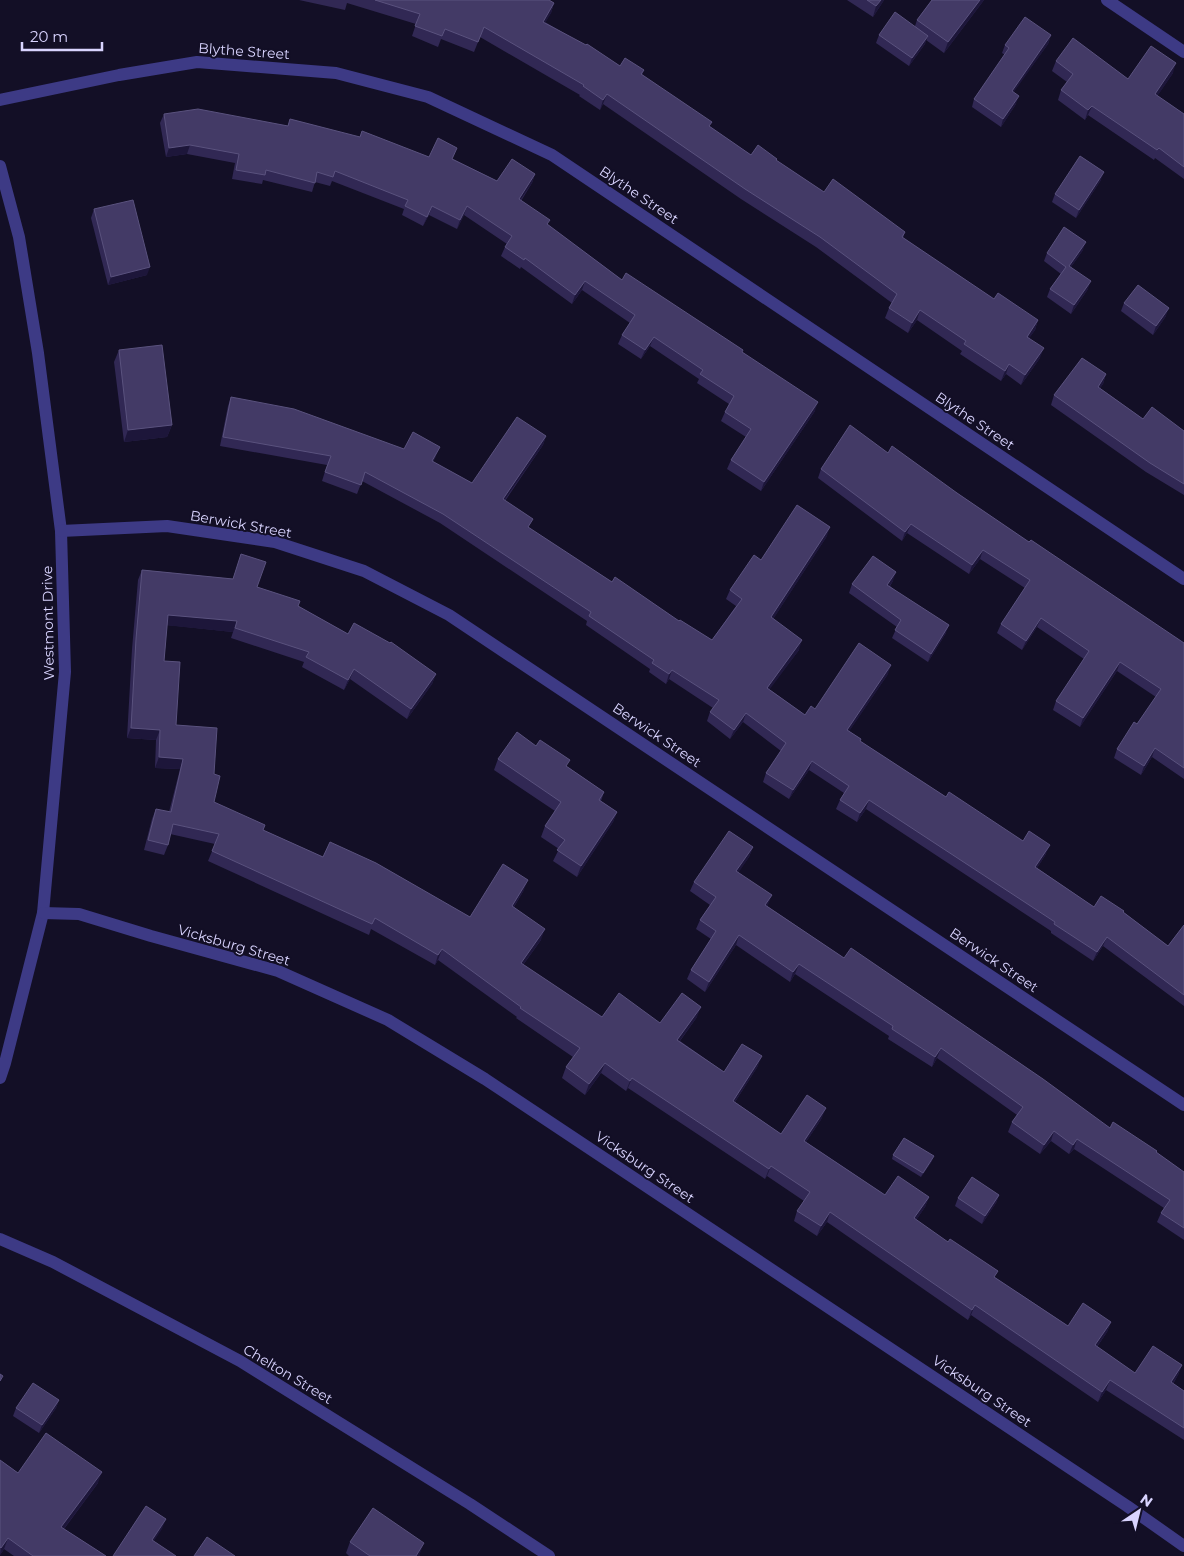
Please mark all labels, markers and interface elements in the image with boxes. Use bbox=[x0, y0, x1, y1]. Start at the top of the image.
scale bar bbox=[22, 20, 102, 52]
text: 20 m bbox=[30, 27, 68, 46]
street label: Blythe Street bbox=[198, 39, 291, 63]
street label: Blythe Street bbox=[596, 162, 682, 228]
street label: Blythe Street bbox=[932, 388, 1018, 454]
street label: Berwick Street bbox=[189, 506, 294, 542]
street label: Westmont Drive bbox=[38, 565, 58, 681]
street label: Berwick Street bbox=[609, 699, 705, 771]
street label: Vicksburg Street bbox=[176, 920, 293, 970]
street label: Berwick Street bbox=[946, 924, 1042, 996]
street label: Vicksburg Street bbox=[592, 1127, 698, 1207]
street label: Chelton Street bbox=[240, 1340, 336, 1408]
street label: Vicksburg Street bbox=[929, 1351, 1035, 1431]
north arrow bbox=[1114, 1486, 1164, 1536]
text: N bbox=[1137, 1490, 1156, 1511]

